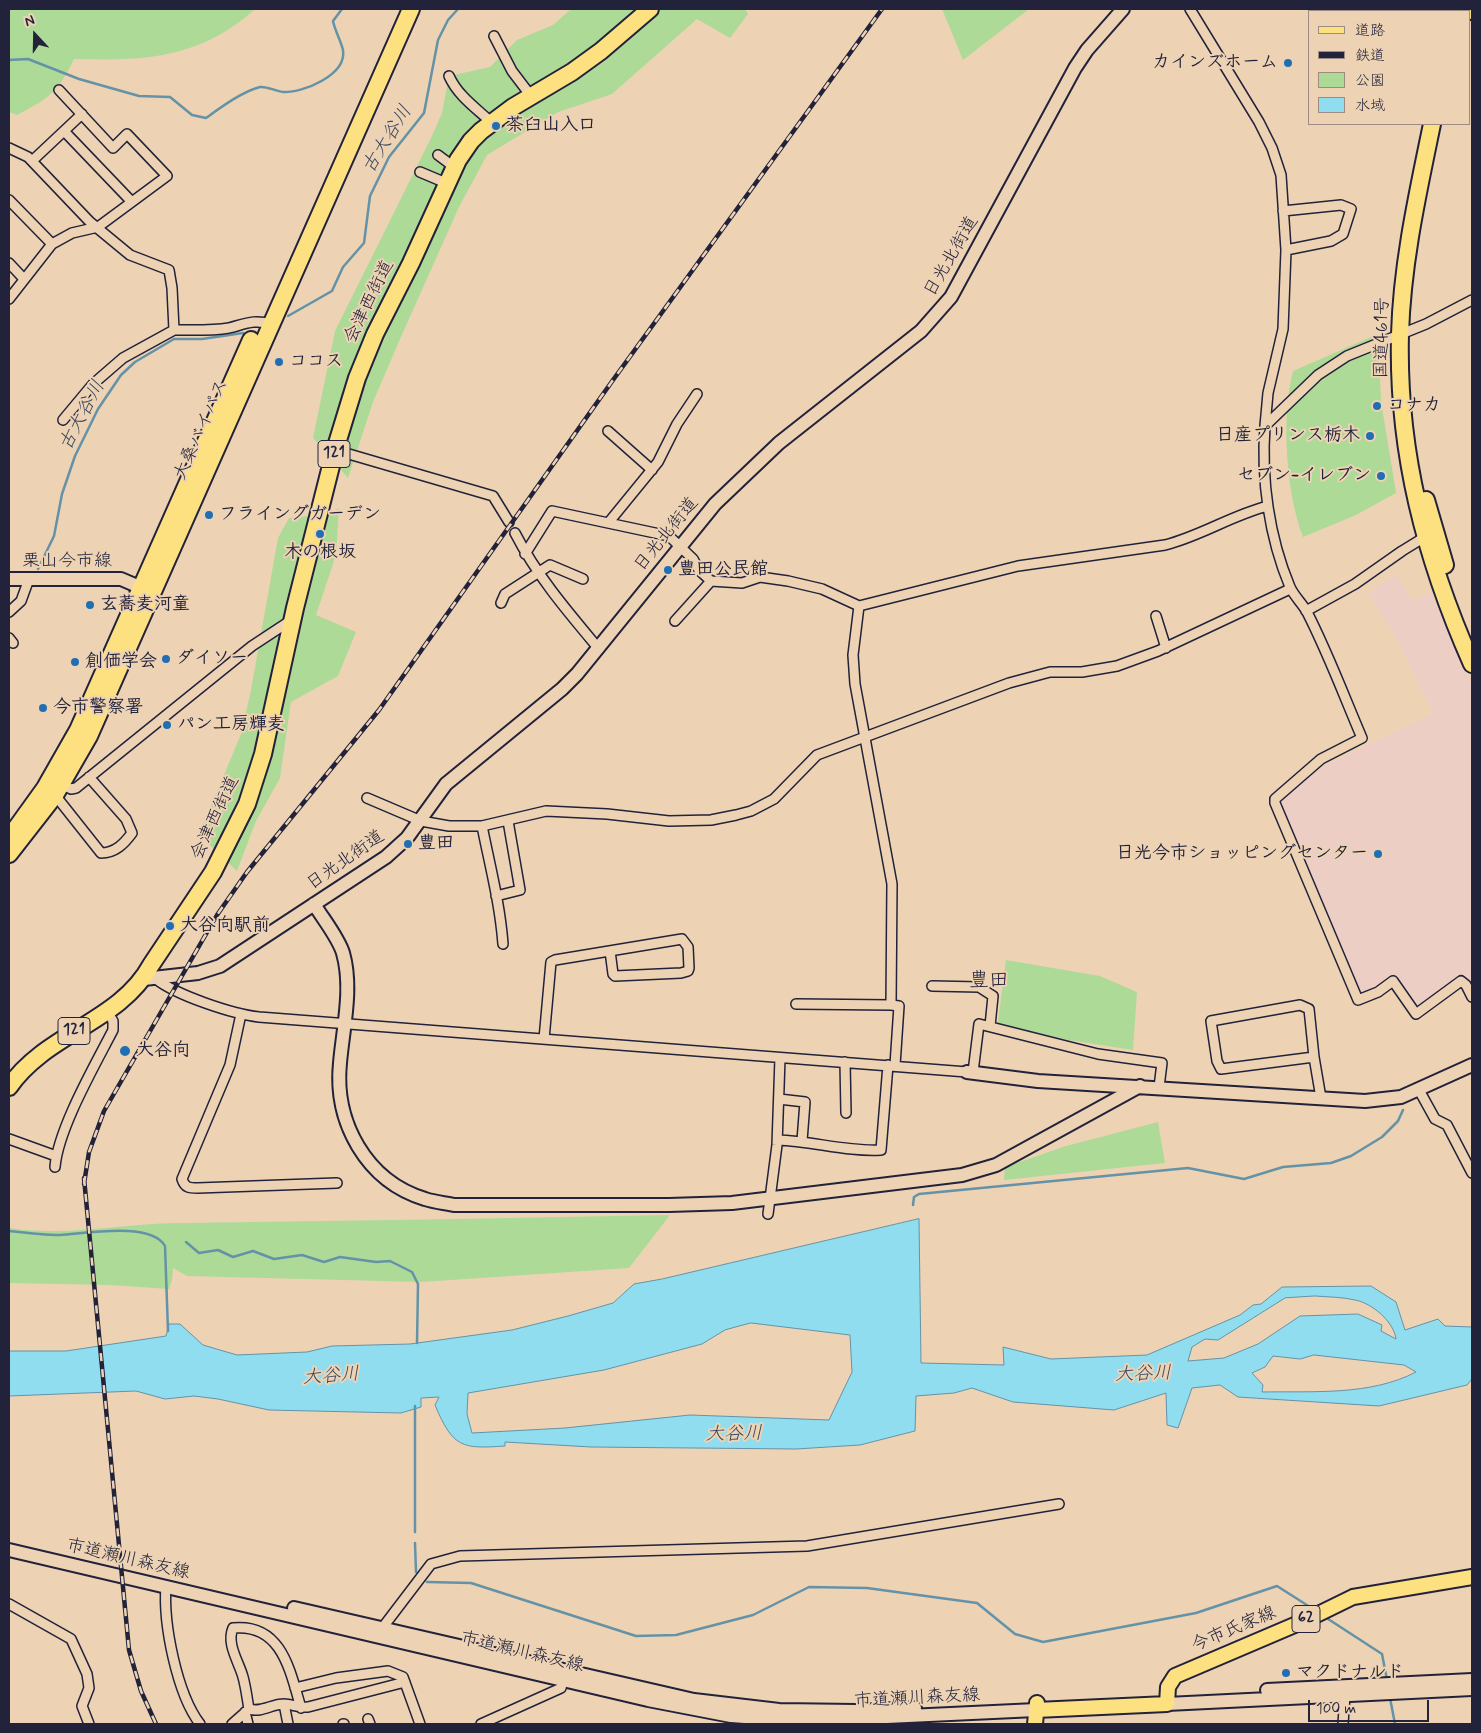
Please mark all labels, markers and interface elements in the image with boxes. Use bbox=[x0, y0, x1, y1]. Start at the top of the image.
north arrow bbox=[10, 10, 60, 60]
legend bbox=[1308, 10, 1471, 125]
text: N bbox=[22, 11, 37, 31]
text: 道路 bbox=[1355, 21, 1385, 41]
text: 鉄道 bbox=[1355, 46, 1385, 66]
place label: カインズホーム bbox=[1152, 52, 1278, 74]
marker: カインズホーム bbox=[1282, 57, 1294, 69]
text: 公園 bbox=[1355, 71, 1385, 91]
text: 水域 bbox=[1355, 96, 1385, 116]
water label: 古大谷川 bbox=[358, 102, 418, 178]
place label: 茶臼山入口 bbox=[506, 115, 596, 137]
marker: 茶臼山入口 bbox=[490, 120, 502, 132]
street label: 日光北街道 bbox=[920, 213, 984, 301]
street label: 会津西街道 bbox=[341, 257, 399, 347]
street label: 国道461号 bbox=[1371, 297, 1395, 379]
place label: ココス bbox=[289, 351, 343, 373]
marker: ココス bbox=[273, 356, 285, 368]
street label: 大桑バイパス bbox=[170, 376, 234, 484]
water label: 古大谷川 bbox=[55, 377, 111, 455]
place label: コナカ bbox=[1387, 395, 1441, 417]
marker: コナカ bbox=[1371, 400, 1383, 412]
place label: 日産プリンス栃木 bbox=[1216, 425, 1360, 447]
marker: 日産プリンス栃木 bbox=[1364, 430, 1376, 442]
road number: 121 bbox=[318, 440, 350, 468]
place label: セブン-イレブン bbox=[1237, 465, 1371, 487]
marker: セブン-イレブン bbox=[1375, 470, 1387, 482]
street label: 日光北街道 bbox=[630, 493, 704, 577]
place label: フライングガーデン bbox=[219, 504, 381, 526]
marker: フライングガーデン bbox=[203, 509, 215, 521]
marker: 木の根坂 bbox=[314, 528, 326, 540]
place label: 木の根坂 bbox=[284, 542, 356, 564]
street label: 栗山今市線 bbox=[22, 551, 112, 573]
place label: 豊田公民館 bbox=[678, 559, 768, 581]
marker: 豊田公民館 bbox=[662, 564, 674, 576]
place label: 玄蕎麦河童 bbox=[100, 594, 190, 616]
marker: 玄蕎麦河童 bbox=[84, 599, 96, 611]
place label: ダイソー bbox=[176, 648, 248, 670]
place label: 創価学会 bbox=[85, 651, 157, 673]
marker: ダイソー bbox=[160, 653, 172, 665]
marker: 創価学会 bbox=[69, 656, 81, 668]
place label: 今市警察署 bbox=[53, 697, 143, 719]
marker: 今市警察署 bbox=[37, 702, 49, 714]
place label: パン工房輝麦 bbox=[177, 714, 285, 736]
marker: パン工房輝麦 bbox=[161, 719, 173, 731]
street label: 会津西街道 bbox=[187, 773, 245, 863]
street label: 日光北街道 bbox=[303, 826, 389, 896]
place label: 豊田 bbox=[418, 833, 454, 855]
marker: 豊田 bbox=[402, 838, 414, 850]
place label: 日光今市ショッピングセンター bbox=[1116, 843, 1368, 865]
marker: 日光今市ショッピングセンター bbox=[1372, 848, 1384, 860]
place label: 大谷向駅前 bbox=[180, 915, 270, 937]
marker: 大谷向駅前 bbox=[164, 920, 176, 932]
district label: 豊田 bbox=[969, 970, 1009, 994]
road number: 121 bbox=[58, 1018, 90, 1044]
place label: 大谷向 bbox=[136, 1040, 190, 1062]
marker: 大谷向 bbox=[118, 1044, 132, 1058]
water label: 大谷川 bbox=[1114, 1363, 1172, 1387]
water label: 大谷川 bbox=[302, 1364, 360, 1390]
water label: 大谷川 bbox=[705, 1423, 763, 1447]
street label: 市道瀬川森友線 bbox=[64, 1535, 192, 1585]
street label: 今市氏家線 bbox=[1188, 1602, 1280, 1658]
road number: 62 bbox=[1292, 1606, 1320, 1632]
street label: 市道瀬川森友線 bbox=[458, 1628, 586, 1678]
place label: マクドナルド bbox=[1296, 1662, 1404, 1684]
marker: マクドナルド bbox=[1280, 1667, 1292, 1679]
street label: 市道瀬川森友線 bbox=[854, 1685, 980, 1713]
scale bar bbox=[1311, 1690, 1432, 1722]
text: 100 m bbox=[1316, 1699, 1356, 1719]

